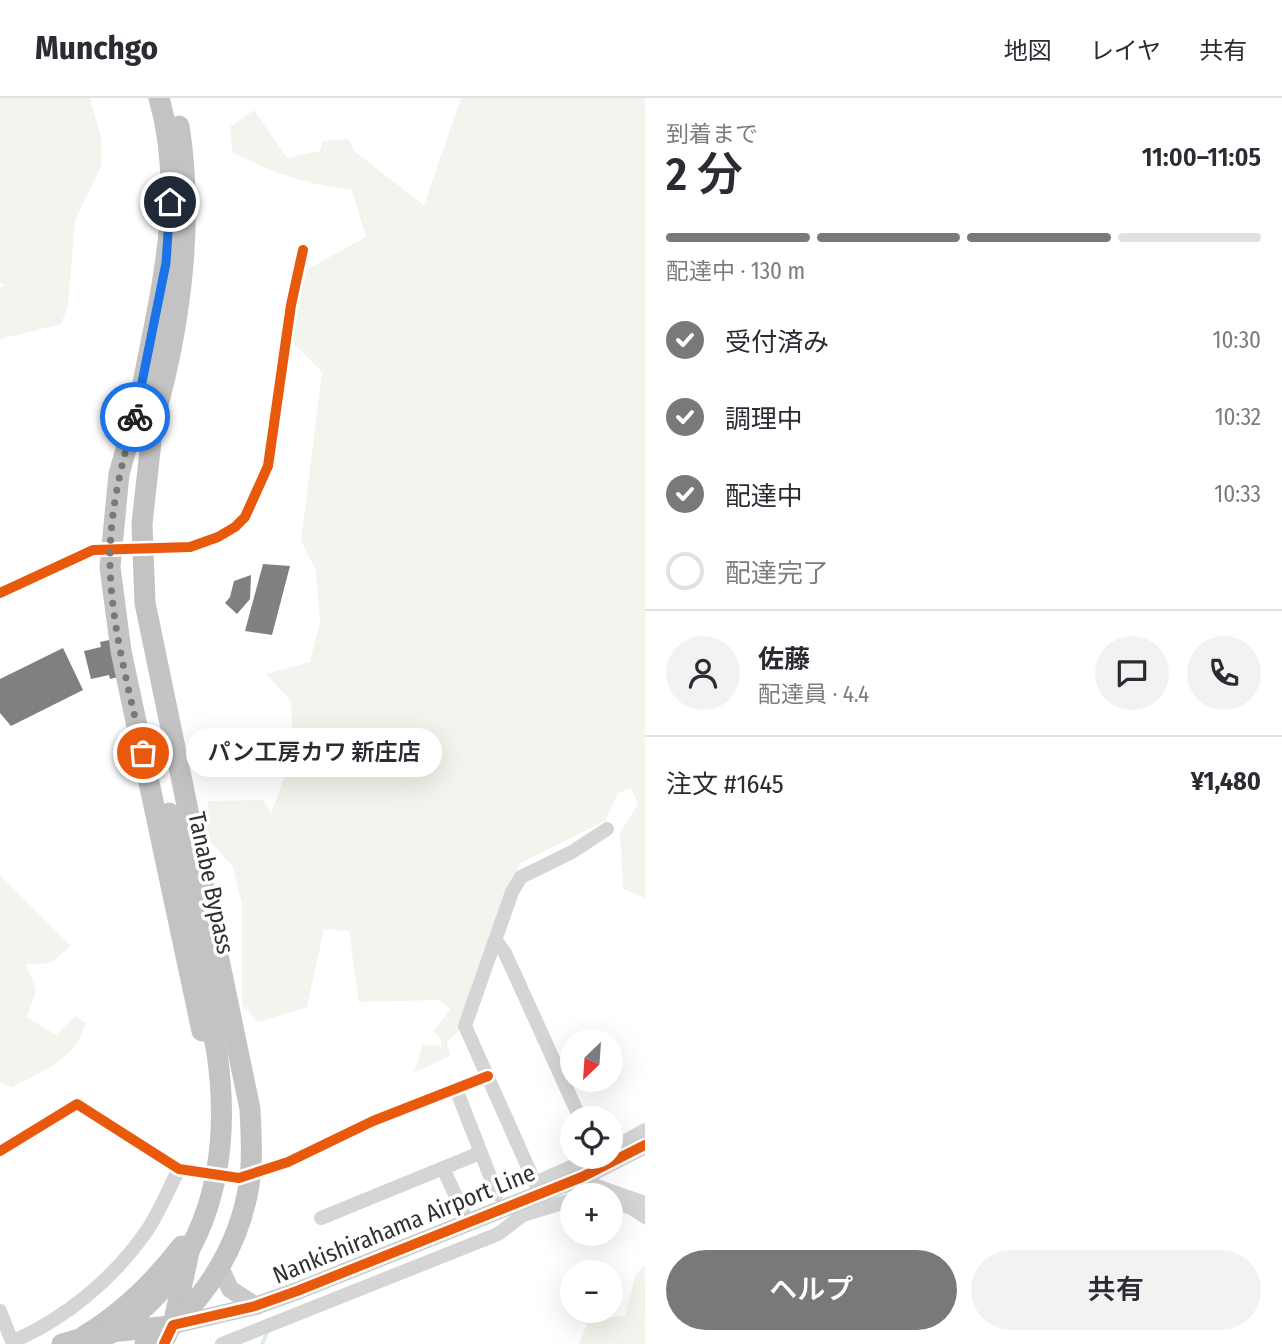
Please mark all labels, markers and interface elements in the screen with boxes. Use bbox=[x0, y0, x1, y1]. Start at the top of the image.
text: Munchgo bbox=[35, 28, 158, 68]
text: 地図 bbox=[1004, 37, 1052, 65]
text: レイヤ bbox=[1090, 37, 1161, 65]
text: 共有 bbox=[1199, 37, 1247, 65]
text: 到着まで bbox=[666, 120, 758, 148]
text: 11:00–11:05 bbox=[1142, 142, 1261, 173]
text: 2 分 bbox=[666, 147, 743, 202]
pin bbox=[140, 172, 200, 232]
icon: home bbox=[151, 183, 189, 221]
text: 配達中 · 130 m bbox=[666, 257, 805, 285]
icon: check bbox=[666, 321, 704, 359]
text: 10:30 bbox=[1213, 326, 1261, 354]
text: 受付済み bbox=[725, 327, 829, 358]
courier bbox=[100, 382, 170, 452]
icon: bike bbox=[116, 398, 154, 436]
icon: check bbox=[666, 398, 704, 436]
text: 10:32 bbox=[1215, 403, 1261, 431]
text: 調理中 bbox=[725, 404, 803, 435]
icon: check bbox=[666, 475, 704, 513]
text: 10:33 bbox=[1214, 480, 1261, 508]
text: 配達中 bbox=[725, 481, 803, 512]
text: 配達完了 bbox=[725, 558, 829, 589]
button: person bbox=[666, 636, 740, 710]
button: chat bbox=[1095, 636, 1169, 710]
button: phone bbox=[1187, 636, 1261, 710]
text: 佐藤 bbox=[758, 644, 810, 675]
text: 配達員 · 4.4 bbox=[758, 680, 869, 708]
pin bbox=[113, 723, 173, 783]
callout: パン工房カワ 新庄店 bbox=[185, 728, 440, 778]
icon: bag bbox=[124, 734, 162, 772]
text: パン工房カワ 新庄店 bbox=[207, 738, 421, 766]
text: ¥1,480 bbox=[1191, 766, 1261, 797]
text: 注文 #1645 bbox=[666, 769, 784, 800]
street label: Tanabe Bypass bbox=[182, 809, 240, 957]
north arrow bbox=[560, 1029, 623, 1092]
map controls bbox=[560, 1029, 623, 1323]
button: locate bbox=[560, 1106, 623, 1169]
street label: Nankishirahama Airport Line bbox=[269, 1159, 539, 1289]
button: + bbox=[560, 1183, 623, 1246]
button: ヘルプ bbox=[666, 1250, 957, 1330]
button: 共有 bbox=[971, 1250, 1261, 1330]
button: − bbox=[560, 1260, 623, 1323]

